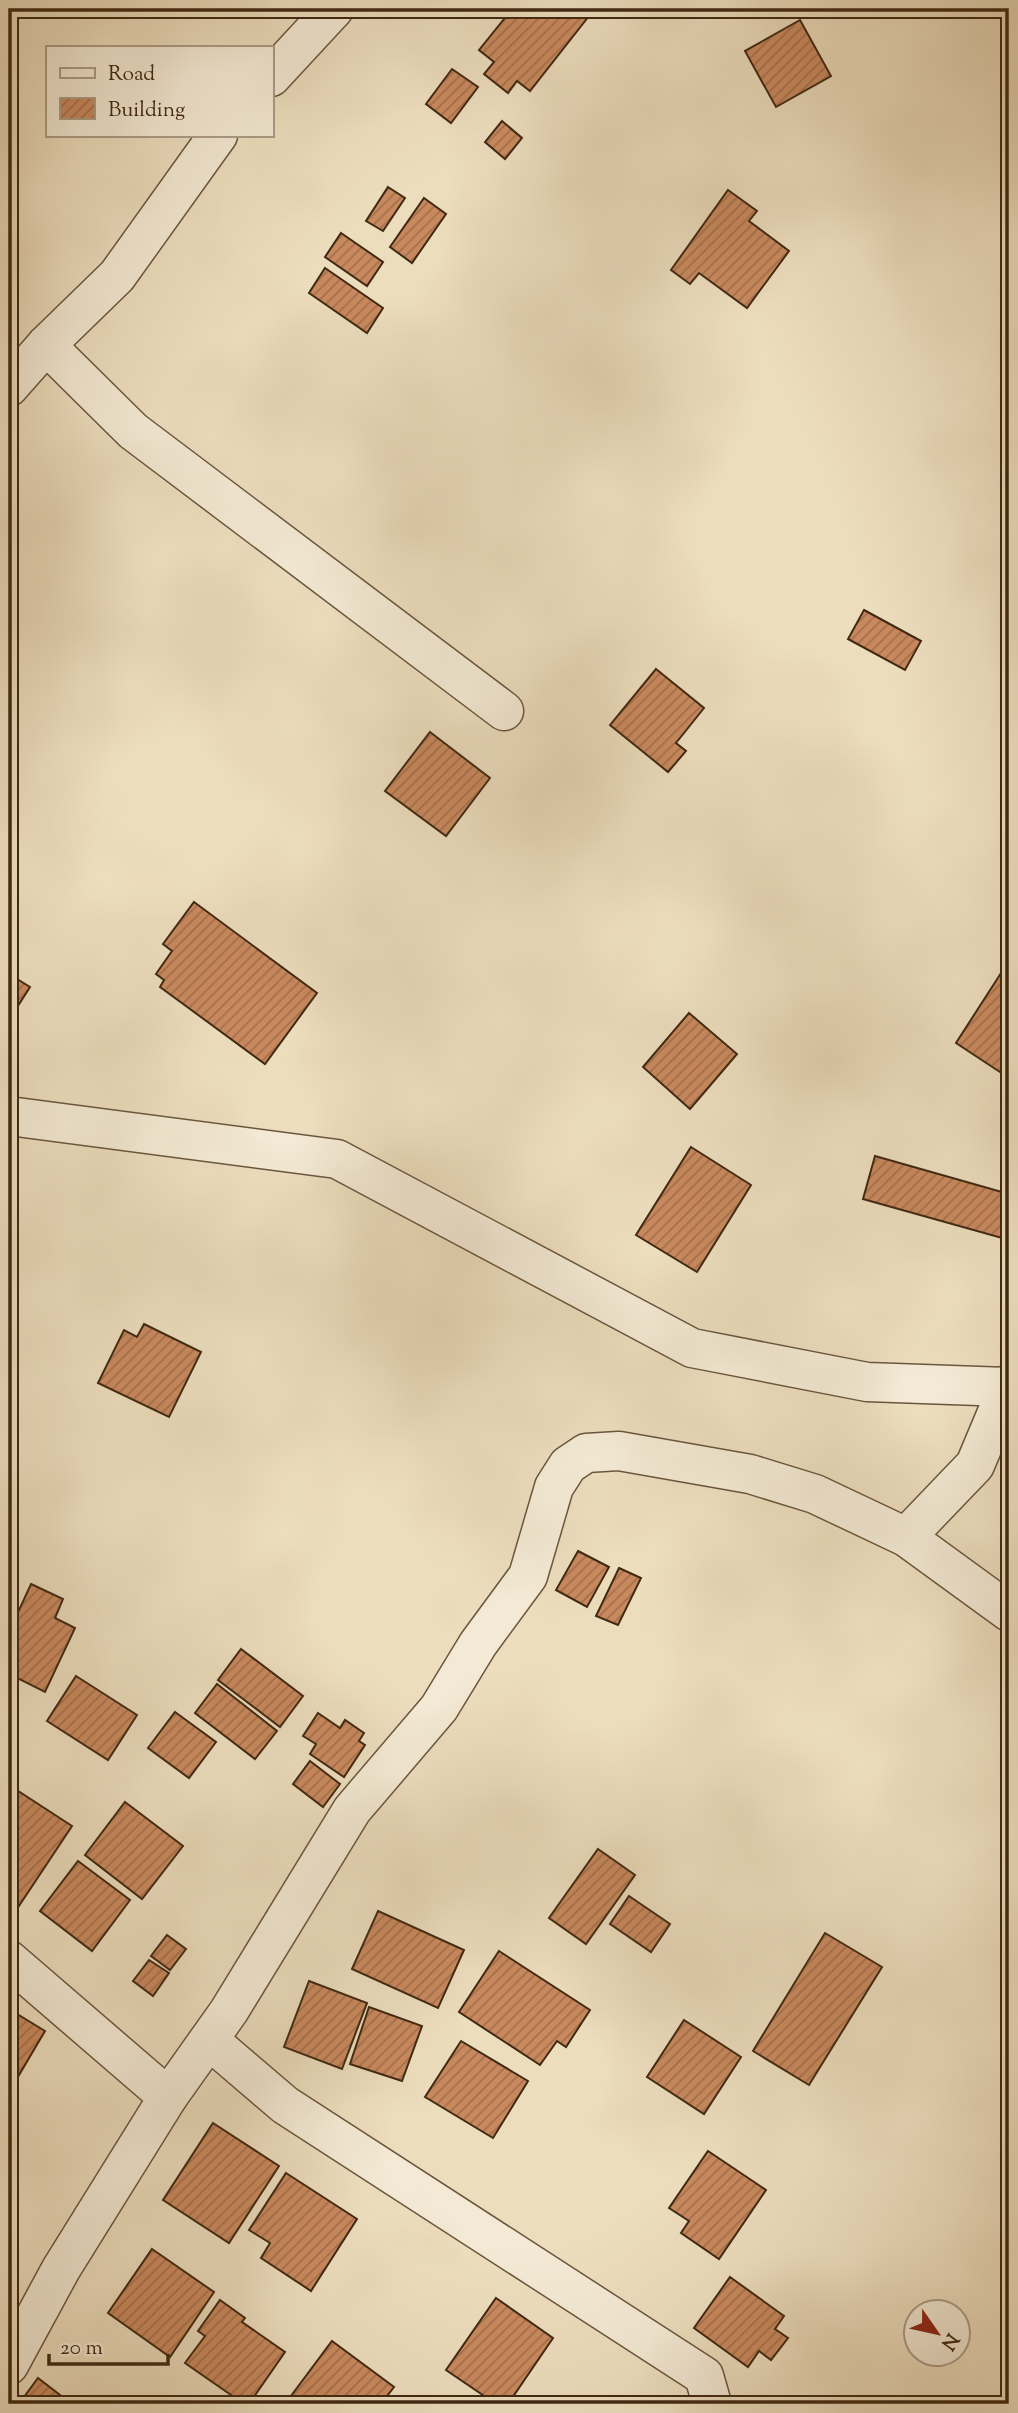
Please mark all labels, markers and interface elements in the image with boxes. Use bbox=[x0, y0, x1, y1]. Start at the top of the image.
legend bbox=[46, 46, 273, 136]
text: Road bbox=[108, 60, 155, 90]
text: Building bbox=[108, 96, 185, 126]
north arrow bbox=[902, 2298, 972, 2368]
scale bar bbox=[49, 2322, 168, 2366]
text: N bbox=[934, 2327, 964, 2355]
text: 20 m bbox=[60, 2334, 103, 2364]

